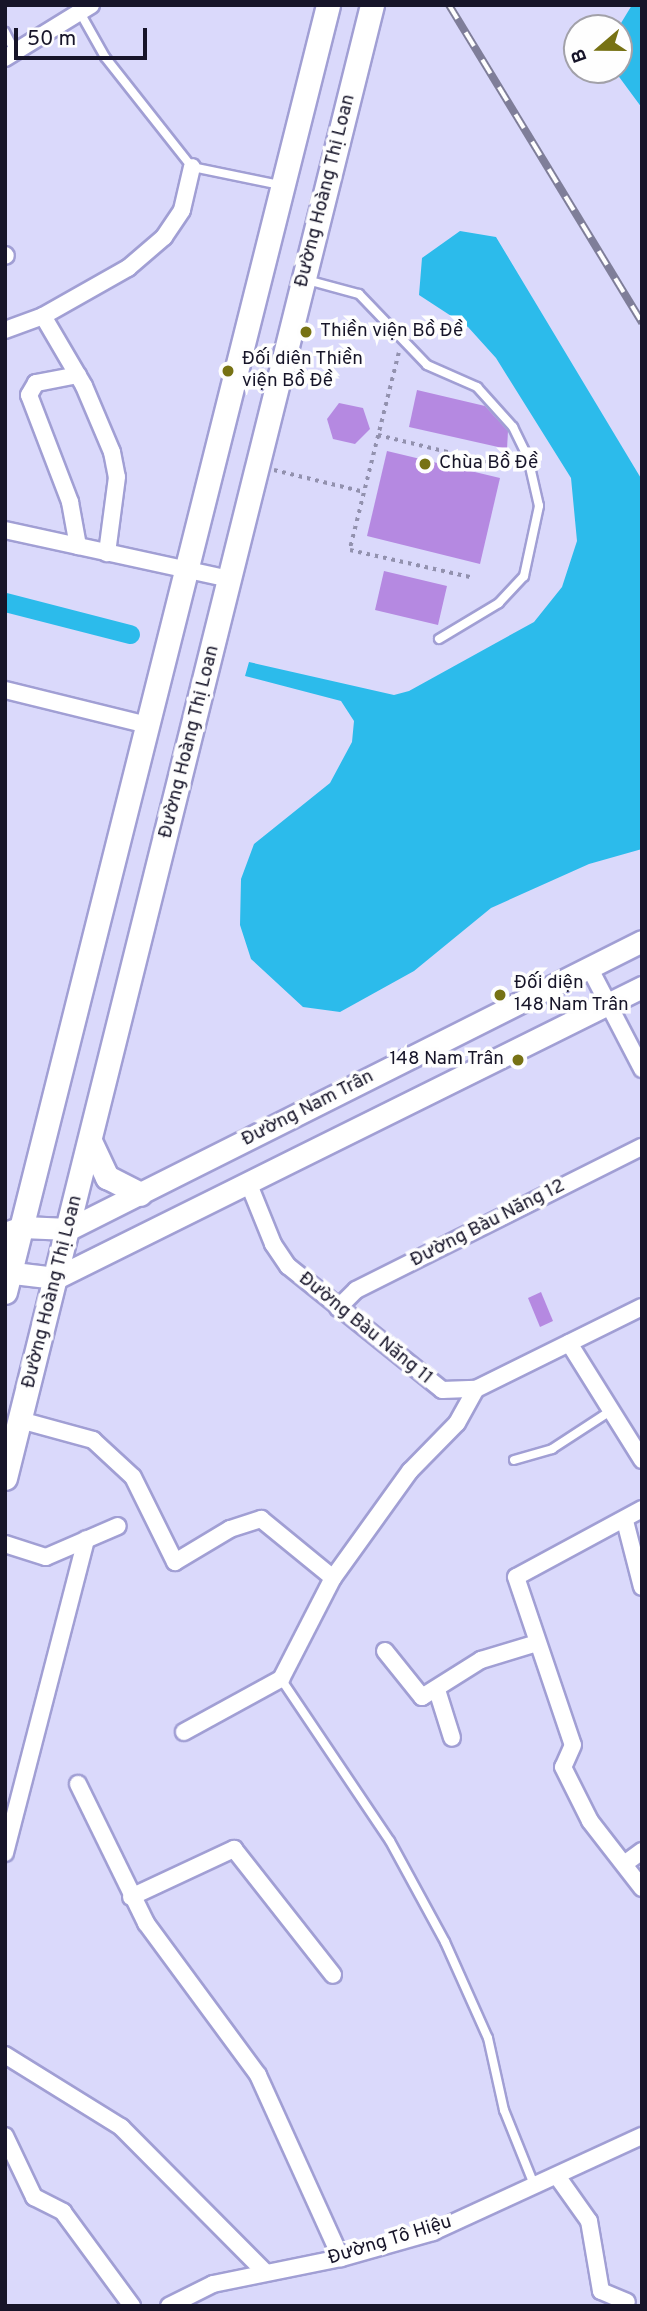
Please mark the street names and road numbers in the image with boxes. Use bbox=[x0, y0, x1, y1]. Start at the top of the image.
street label: Đường Hoàng Thị Loan bbox=[291, 92, 361, 290]
street label: Đường Hoàng Thị Loan bbox=[155, 643, 225, 841]
street label: Đường Nam Trân bbox=[238, 1066, 378, 1152]
street label: Đường Bàu Năng 12 bbox=[407, 1175, 569, 1273]
street label: Đường Hoàng Thị Loan bbox=[18, 1193, 88, 1391]
street label: Đường Bàu Năng 11 bbox=[293, 1268, 437, 1390]
street label: Đường Tô Hiệu bbox=[325, 2211, 455, 2271]

